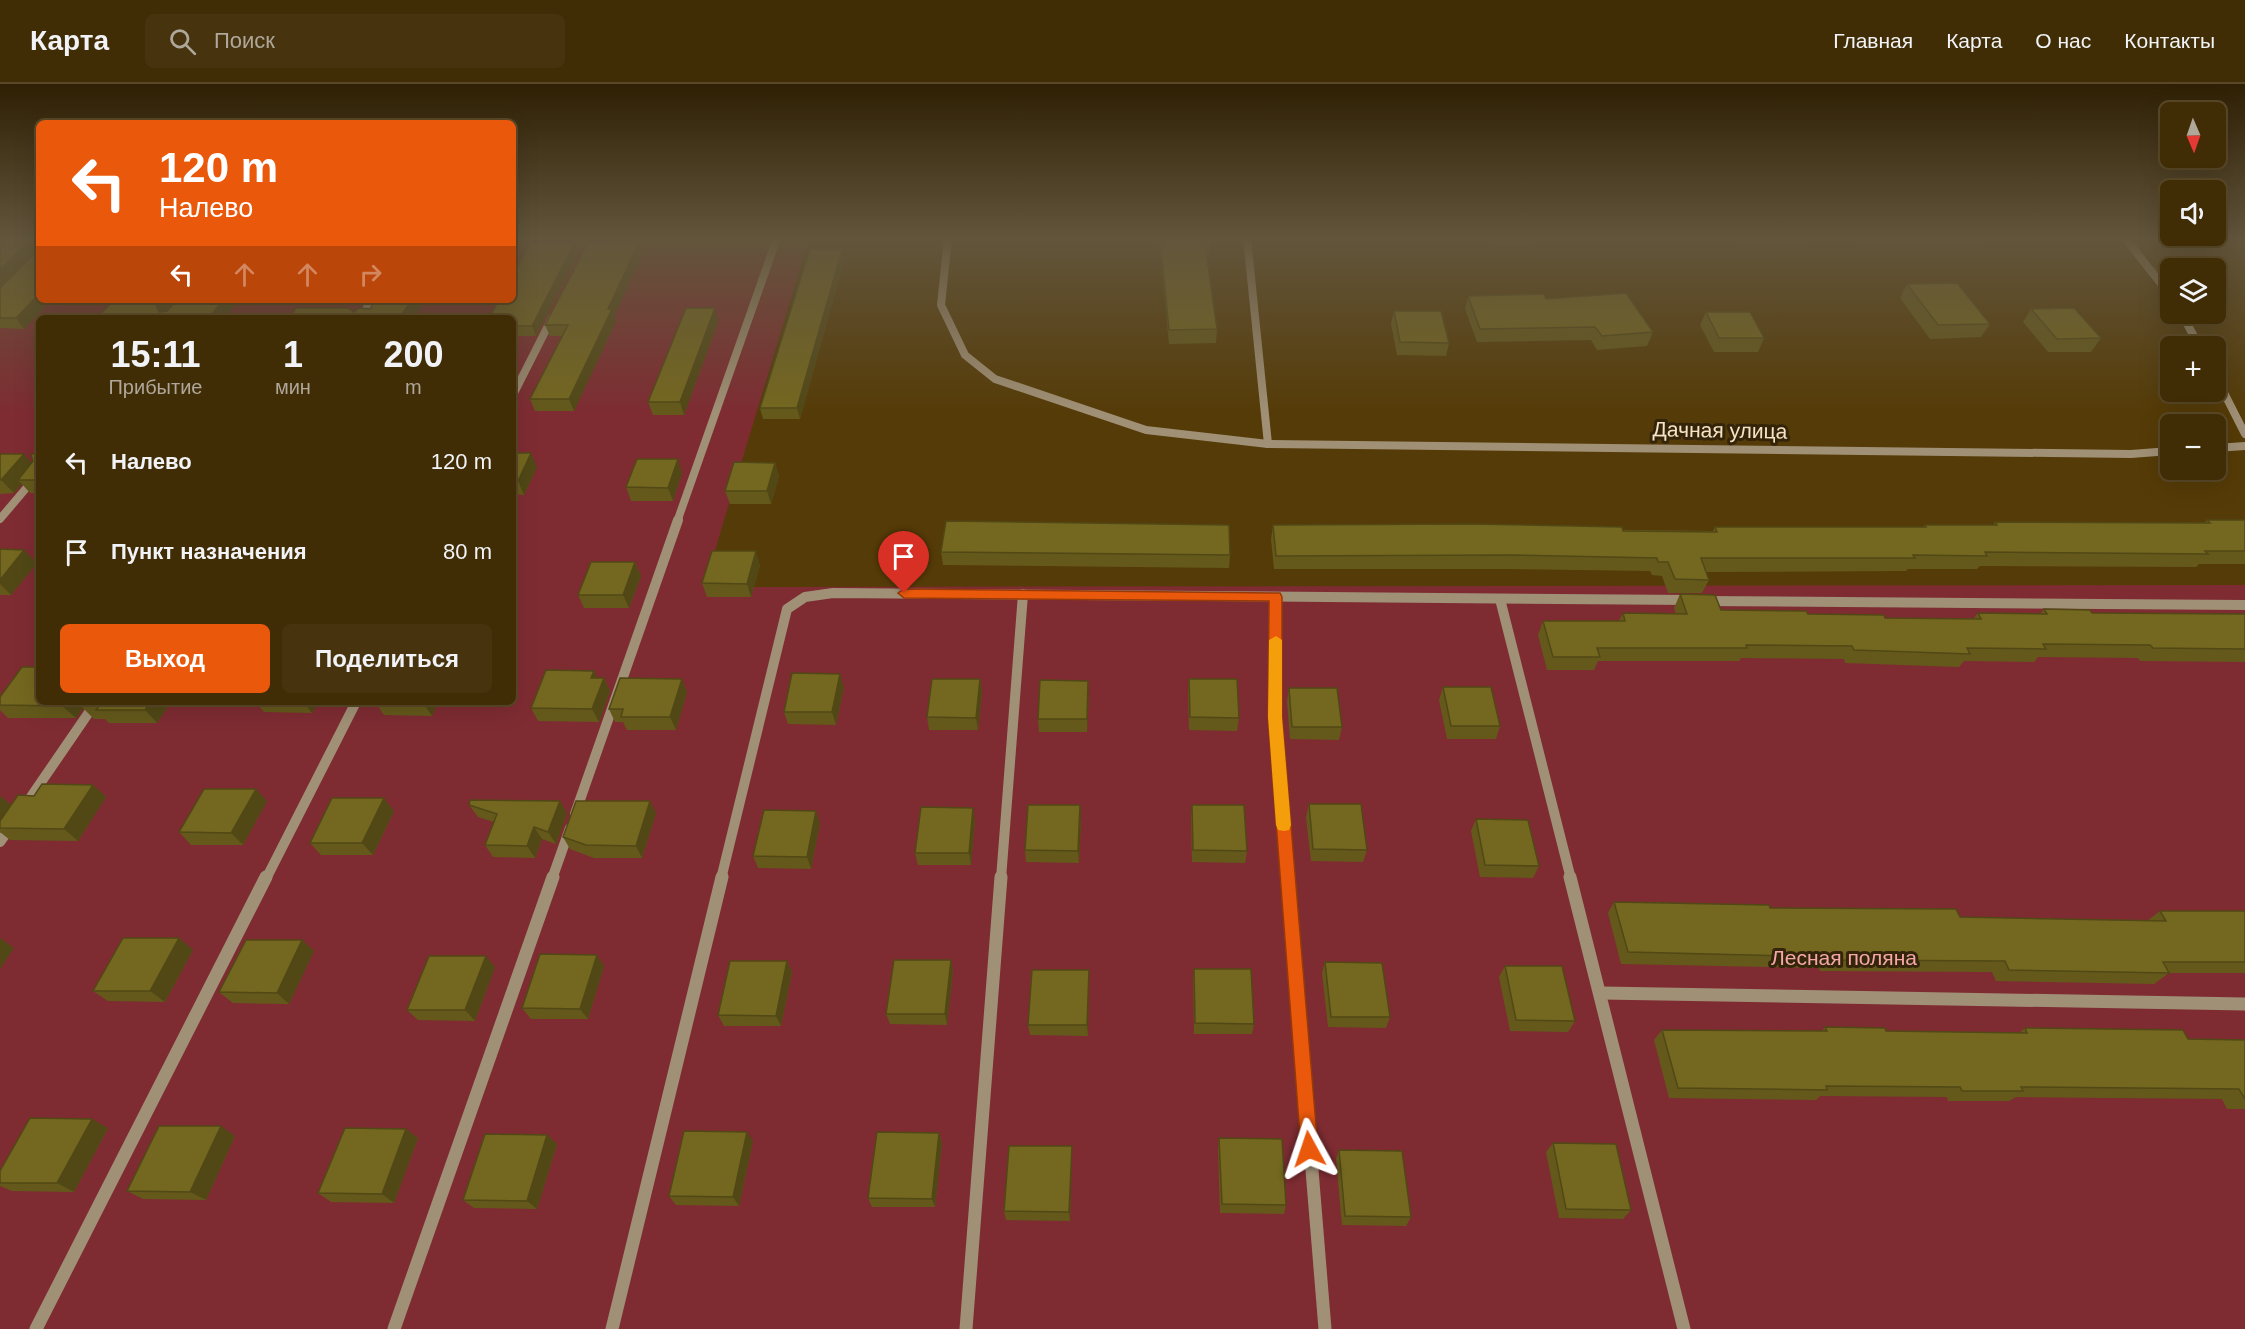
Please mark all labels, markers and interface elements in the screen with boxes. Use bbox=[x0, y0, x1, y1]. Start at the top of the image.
search box bbox=[145, 14, 565, 68]
text: Карта bbox=[30, 25, 109, 56]
icon: search bbox=[166, 25, 199, 58]
text: Поиск bbox=[214, 28, 275, 53]
text: Главная bbox=[1833, 29, 1913, 52]
text: Карта bbox=[1946, 29, 2002, 52]
text: О нас bbox=[2035, 29, 2091, 52]
text: Контакты bbox=[2124, 29, 2215, 52]
north arrow bbox=[2160, 102, 2226, 168]
map controls bbox=[2160, 102, 2226, 480]
icon: left bbox=[60, 144, 138, 222]
text: 120 m bbox=[159, 144, 278, 191]
button: sound bbox=[2160, 180, 2226, 246]
text: Налево bbox=[159, 193, 253, 223]
icon: left bbox=[165, 258, 198, 291]
icon: ahead bbox=[228, 258, 261, 291]
icon: ahead bbox=[291, 258, 324, 291]
icon: right bbox=[354, 258, 387, 291]
button: layers bbox=[2160, 258, 2226, 324]
text: 15:11 bbox=[110, 334, 201, 375]
text: 1 bbox=[283, 334, 303, 375]
text: 200 bbox=[383, 334, 443, 375]
button: + bbox=[2160, 336, 2226, 402]
text: Прибытие bbox=[108, 376, 202, 398]
text: мин bbox=[275, 376, 311, 398]
text: m bbox=[405, 376, 422, 398]
button: − bbox=[2160, 414, 2226, 480]
street label: Дачная улица bbox=[1653, 417, 1788, 443]
icon: left bbox=[60, 446, 93, 479]
text: Налево bbox=[111, 449, 192, 474]
text: 120 m bbox=[431, 449, 492, 474]
pin bbox=[878, 531, 929, 593]
icon: arrive bbox=[60, 536, 93, 569]
text: Пункт назначения bbox=[111, 539, 307, 564]
text: 80 m bbox=[443, 539, 492, 564]
icon: arrive bbox=[887, 540, 920, 573]
button: Выход bbox=[60, 624, 270, 693]
button: Поделиться bbox=[282, 624, 492, 693]
park label: Лесная поляна bbox=[1771, 946, 1917, 969]
position arrow bbox=[1277, 1117, 1341, 1181]

